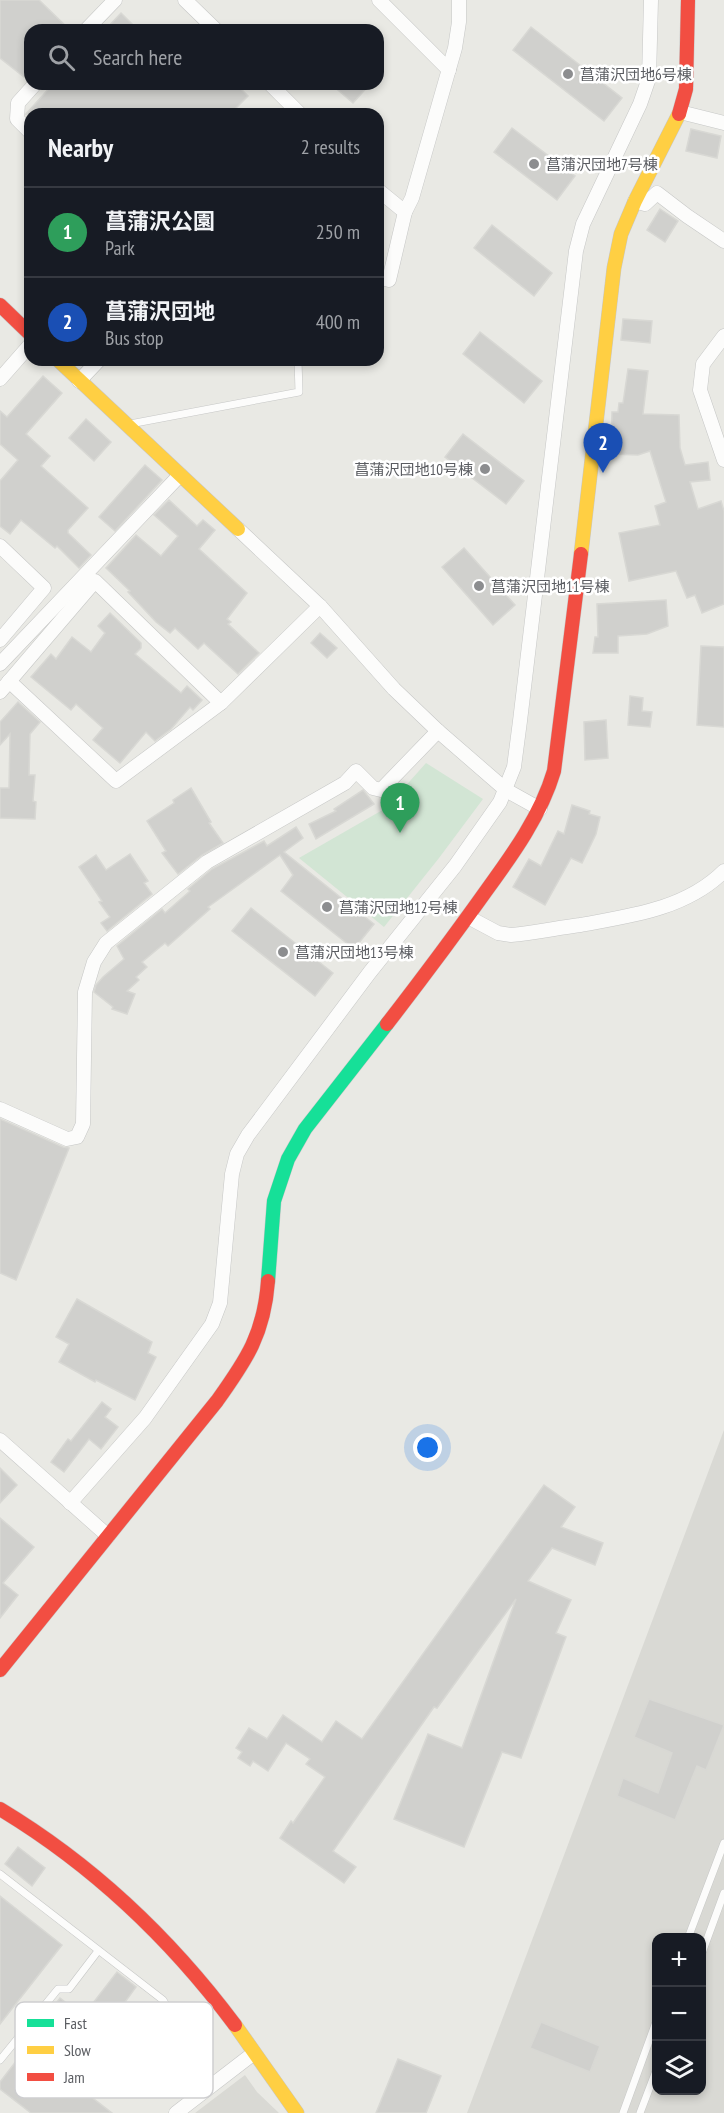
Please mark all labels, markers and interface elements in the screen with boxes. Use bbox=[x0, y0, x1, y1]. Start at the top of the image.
search box bbox=[24, 24, 384, 90]
icon: search bbox=[45, 41, 78, 74]
text: Search here bbox=[93, 43, 182, 71]
place label: 菖蒲沢団地6号棟 bbox=[580, 65, 692, 84]
marker: 菖蒲沢団地6号棟 bbox=[561, 67, 575, 81]
text: Nearby bbox=[48, 131, 113, 164]
text: 2 results bbox=[301, 134, 360, 160]
place label: 菖蒲沢団地7号棟 bbox=[546, 155, 658, 174]
marker: 菖蒲沢団地7号棟 bbox=[527, 157, 541, 171]
text: 菖蒲沢公園 bbox=[105, 207, 215, 235]
text: 1 bbox=[63, 219, 72, 245]
text: 250 m bbox=[316, 219, 360, 245]
text: Park bbox=[105, 235, 135, 261]
text: 菖蒲沢団地 bbox=[105, 297, 215, 325]
text: 2 bbox=[63, 309, 72, 335]
text: 400 m bbox=[316, 309, 360, 335]
text: Bus stop bbox=[105, 325, 164, 351]
pin: 2 bbox=[584, 424, 622, 473]
place label: 菖蒲沢団地10号棟 bbox=[354, 460, 473, 479]
marker: 菖蒲沢団地10号棟 bbox=[478, 462, 492, 476]
place label: 菖蒲沢団地11号棟 bbox=[491, 577, 610, 596]
marker: 菖蒲沢団地11号棟 bbox=[472, 579, 486, 593]
pin: 1 bbox=[380, 784, 420, 833]
place label: 菖蒲沢団地12号棟 bbox=[339, 898, 458, 917]
marker: 菖蒲沢団地12号棟 bbox=[320, 900, 334, 914]
place label: 菖蒲沢団地13号棟 bbox=[295, 943, 414, 962]
marker: 菖蒲沢団地13号棟 bbox=[276, 945, 290, 959]
your location bbox=[413, 1433, 442, 1462]
map controls bbox=[652, 1933, 706, 2095]
button: + bbox=[652, 1933, 706, 1987]
button: − bbox=[652, 1987, 706, 2041]
legend bbox=[15, 2002, 213, 2098]
text: Fast bbox=[64, 2013, 87, 2033]
text: Slow bbox=[64, 2040, 91, 2060]
button: layers bbox=[652, 2041, 706, 2095]
text: Jam bbox=[63, 2067, 85, 2087]

